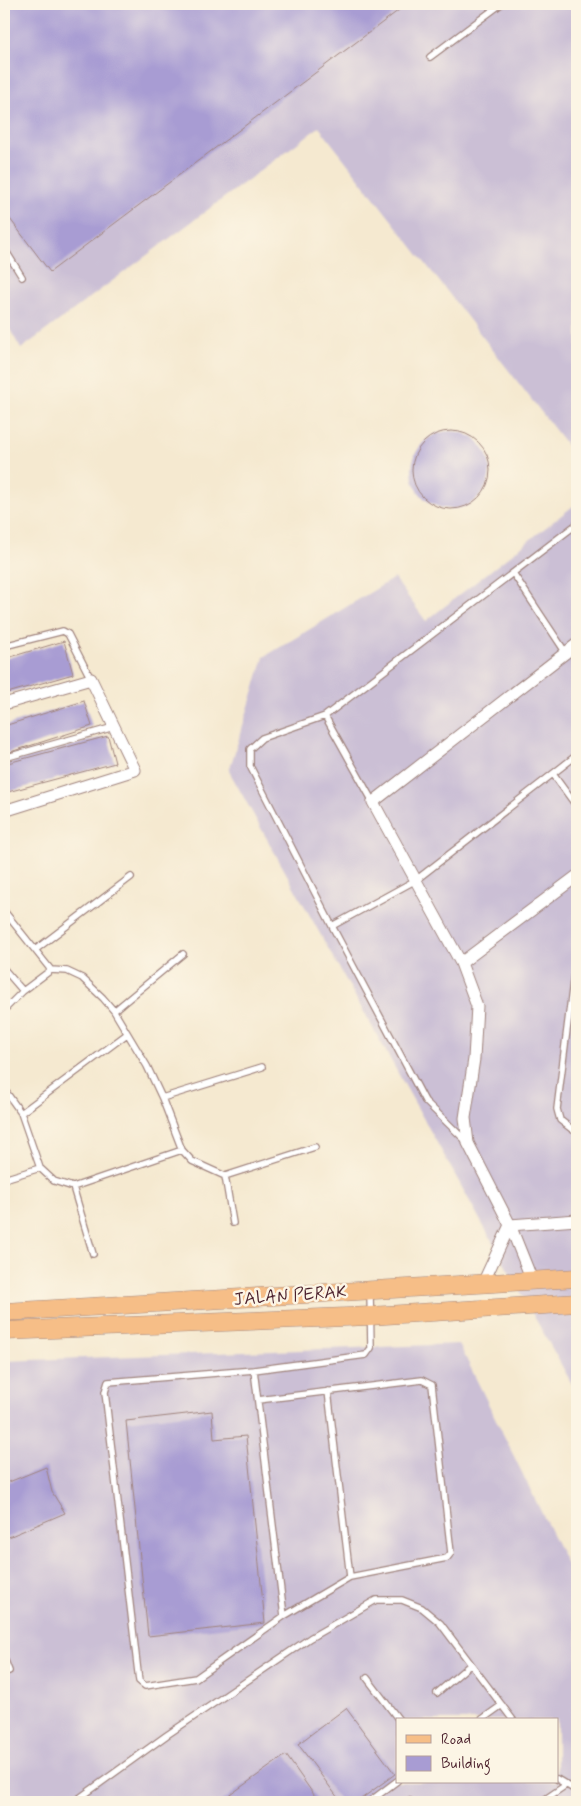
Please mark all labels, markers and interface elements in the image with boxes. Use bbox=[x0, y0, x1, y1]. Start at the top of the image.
street label: JALAN PERAK bbox=[233, 1280, 347, 1312]
legend bbox=[396, 1718, 558, 1784]
text: Road bbox=[441, 1730, 471, 1750]
text: Building bbox=[441, 1754, 491, 1775]

